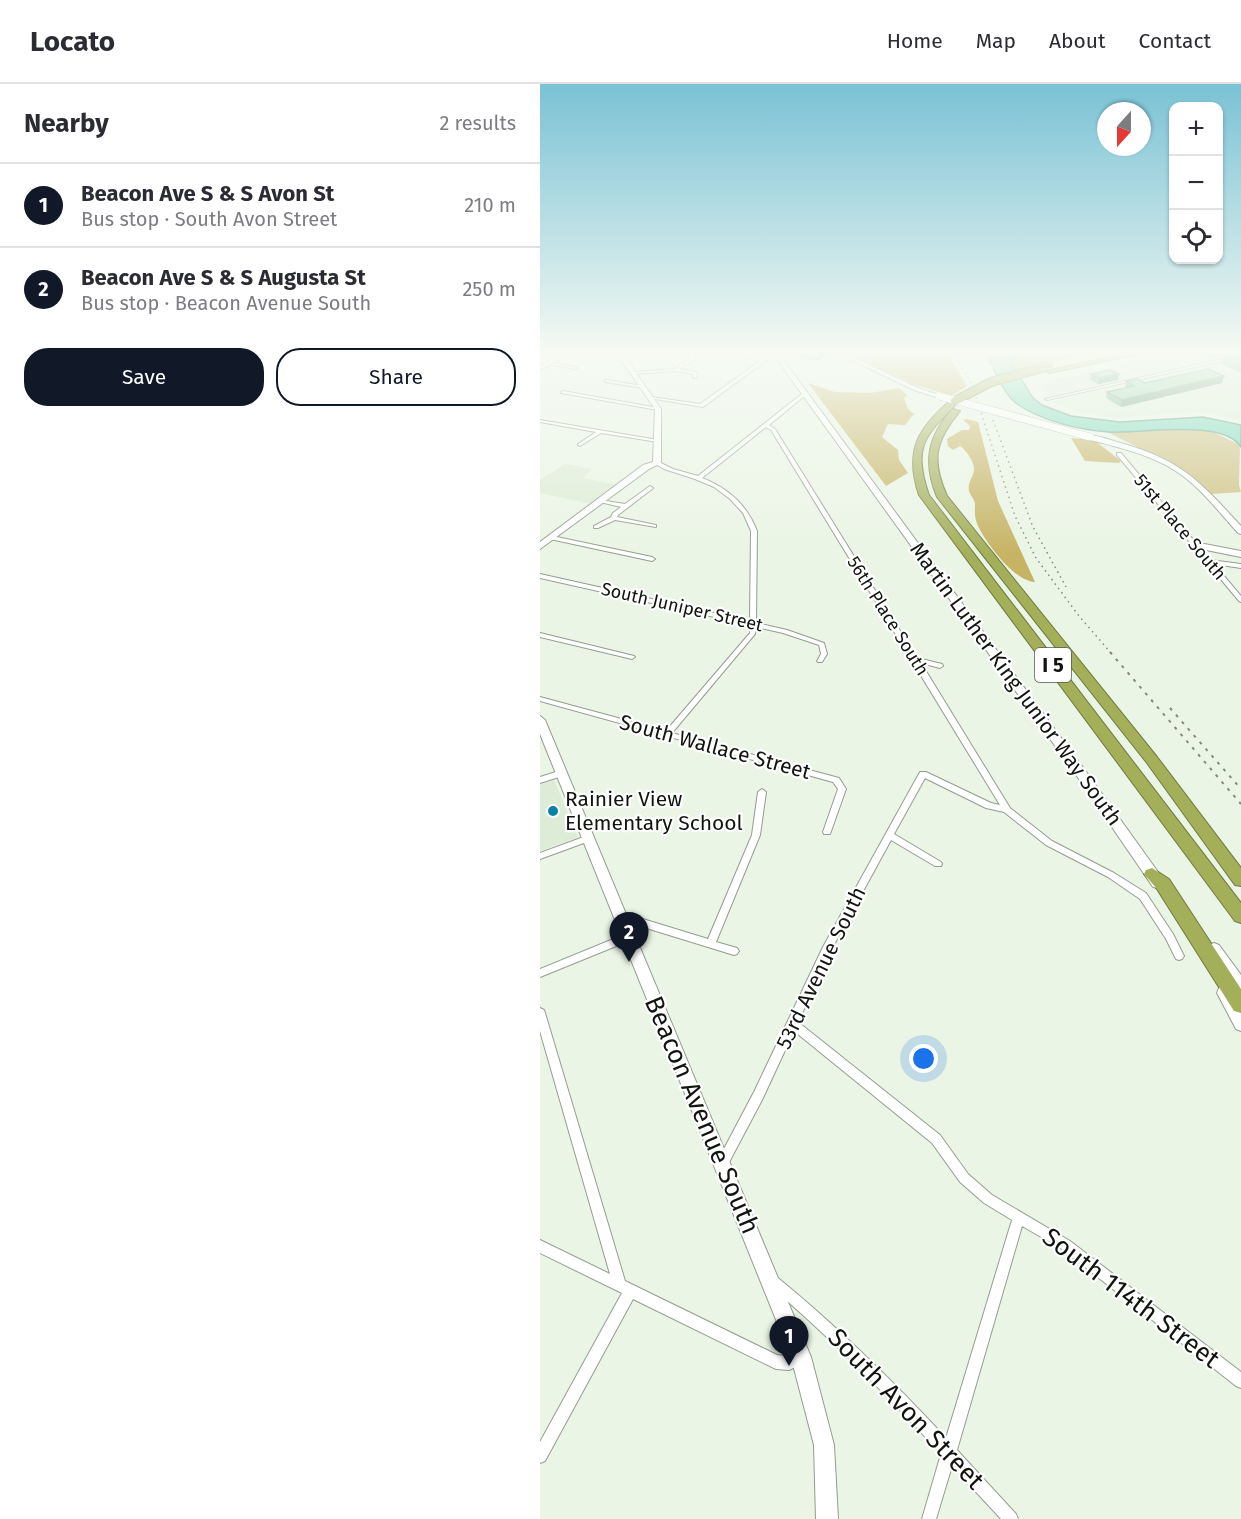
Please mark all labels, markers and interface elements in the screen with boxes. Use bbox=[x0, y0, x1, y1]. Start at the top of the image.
text: Locato bbox=[30, 25, 115, 58]
text: Home bbox=[887, 28, 943, 54]
text: Map bbox=[976, 28, 1016, 54]
text: About bbox=[1049, 28, 1106, 54]
text: Contact bbox=[1139, 28, 1211, 54]
north arrow bbox=[1097, 102, 1151, 156]
map controls bbox=[1169, 102, 1223, 264]
button: + bbox=[1169, 102, 1223, 156]
text: Nearby bbox=[24, 108, 109, 139]
text: 2 results bbox=[439, 111, 516, 135]
button: − bbox=[1169, 156, 1223, 210]
text: Beacon Ave S & S Avon St bbox=[81, 180, 334, 207]
text: 1 bbox=[39, 193, 48, 217]
text: 210 m bbox=[464, 193, 516, 217]
text: Bus stop · South Avon Street bbox=[81, 207, 337, 231]
button: locate bbox=[1169, 210, 1223, 264]
text: Beacon Ave S & S Augusta St bbox=[81, 264, 366, 291]
text: 2 bbox=[38, 277, 49, 301]
text: 250 m bbox=[462, 277, 516, 301]
text: Bus stop · Beacon Avenue South bbox=[81, 291, 371, 315]
button: Save bbox=[24, 348, 264, 406]
button: Share bbox=[276, 348, 516, 406]
street label: 51st Place South bbox=[1129, 470, 1231, 584]
street label: Martin Luther King Junior Way South bbox=[904, 537, 1128, 831]
street label: 56th Place South bbox=[843, 552, 933, 680]
street label: South Juniper Street bbox=[599, 578, 765, 636]
road number: I 5 bbox=[1035, 648, 1071, 682]
street label: South Wallace Street bbox=[617, 709, 814, 785]
place label: Rainier View Elementary School bbox=[565, 786, 743, 836]
marker: Rainier View Elementary School bbox=[546, 804, 560, 818]
street label: 53rd Avenue South bbox=[770, 883, 872, 1053]
pin: 2 bbox=[610, 912, 649, 962]
street label: Beacon Avenue South bbox=[638, 991, 766, 1239]
your location bbox=[909, 1044, 938, 1073]
street label: South 114th Street bbox=[1036, 1221, 1226, 1375]
pin: 1 bbox=[770, 1316, 808, 1366]
street label: South Avon Street bbox=[821, 1322, 991, 1496]

